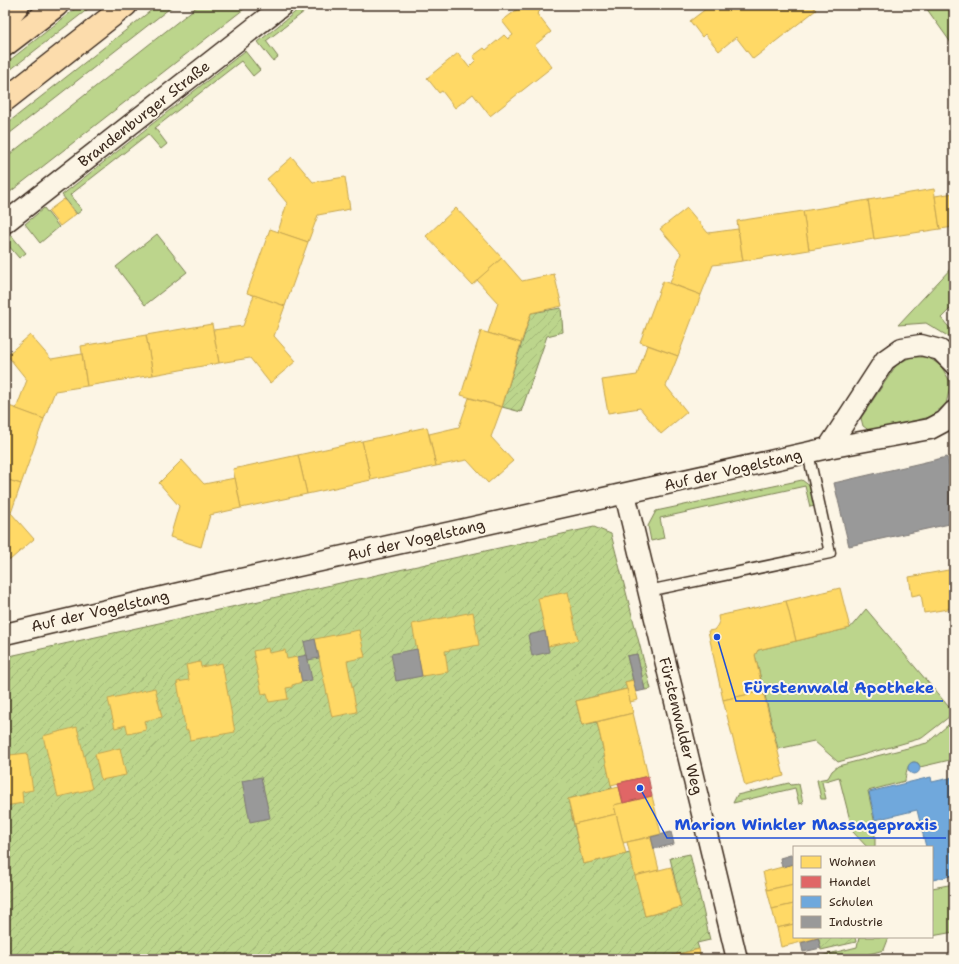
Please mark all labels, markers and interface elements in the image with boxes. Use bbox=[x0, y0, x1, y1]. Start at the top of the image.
street label: Brandenburger Straße bbox=[74, 56, 214, 172]
street label: Auf der Vogelstang bbox=[662, 444, 804, 496]
street label: Auf der Vogelstang bbox=[345, 514, 487, 566]
street label: Auf der Vogelstang bbox=[29, 585, 171, 637]
street label: Fürstenwalder Weg bbox=[654, 655, 708, 797]
callout: Fürstenwald Apotheke bbox=[736, 673, 943, 701]
text: Fürstenwald Apotheke bbox=[744, 677, 935, 698]
callout: Marion Winkler Massagepraxis bbox=[667, 810, 946, 838]
text: Marion Winkler Massagepraxis bbox=[674, 814, 938, 835]
legend bbox=[793, 846, 933, 938]
text: Wohnen bbox=[829, 854, 876, 870]
text: Handel bbox=[829, 874, 871, 890]
text: Schulen bbox=[829, 894, 873, 910]
text: Industrie bbox=[829, 914, 883, 930]

